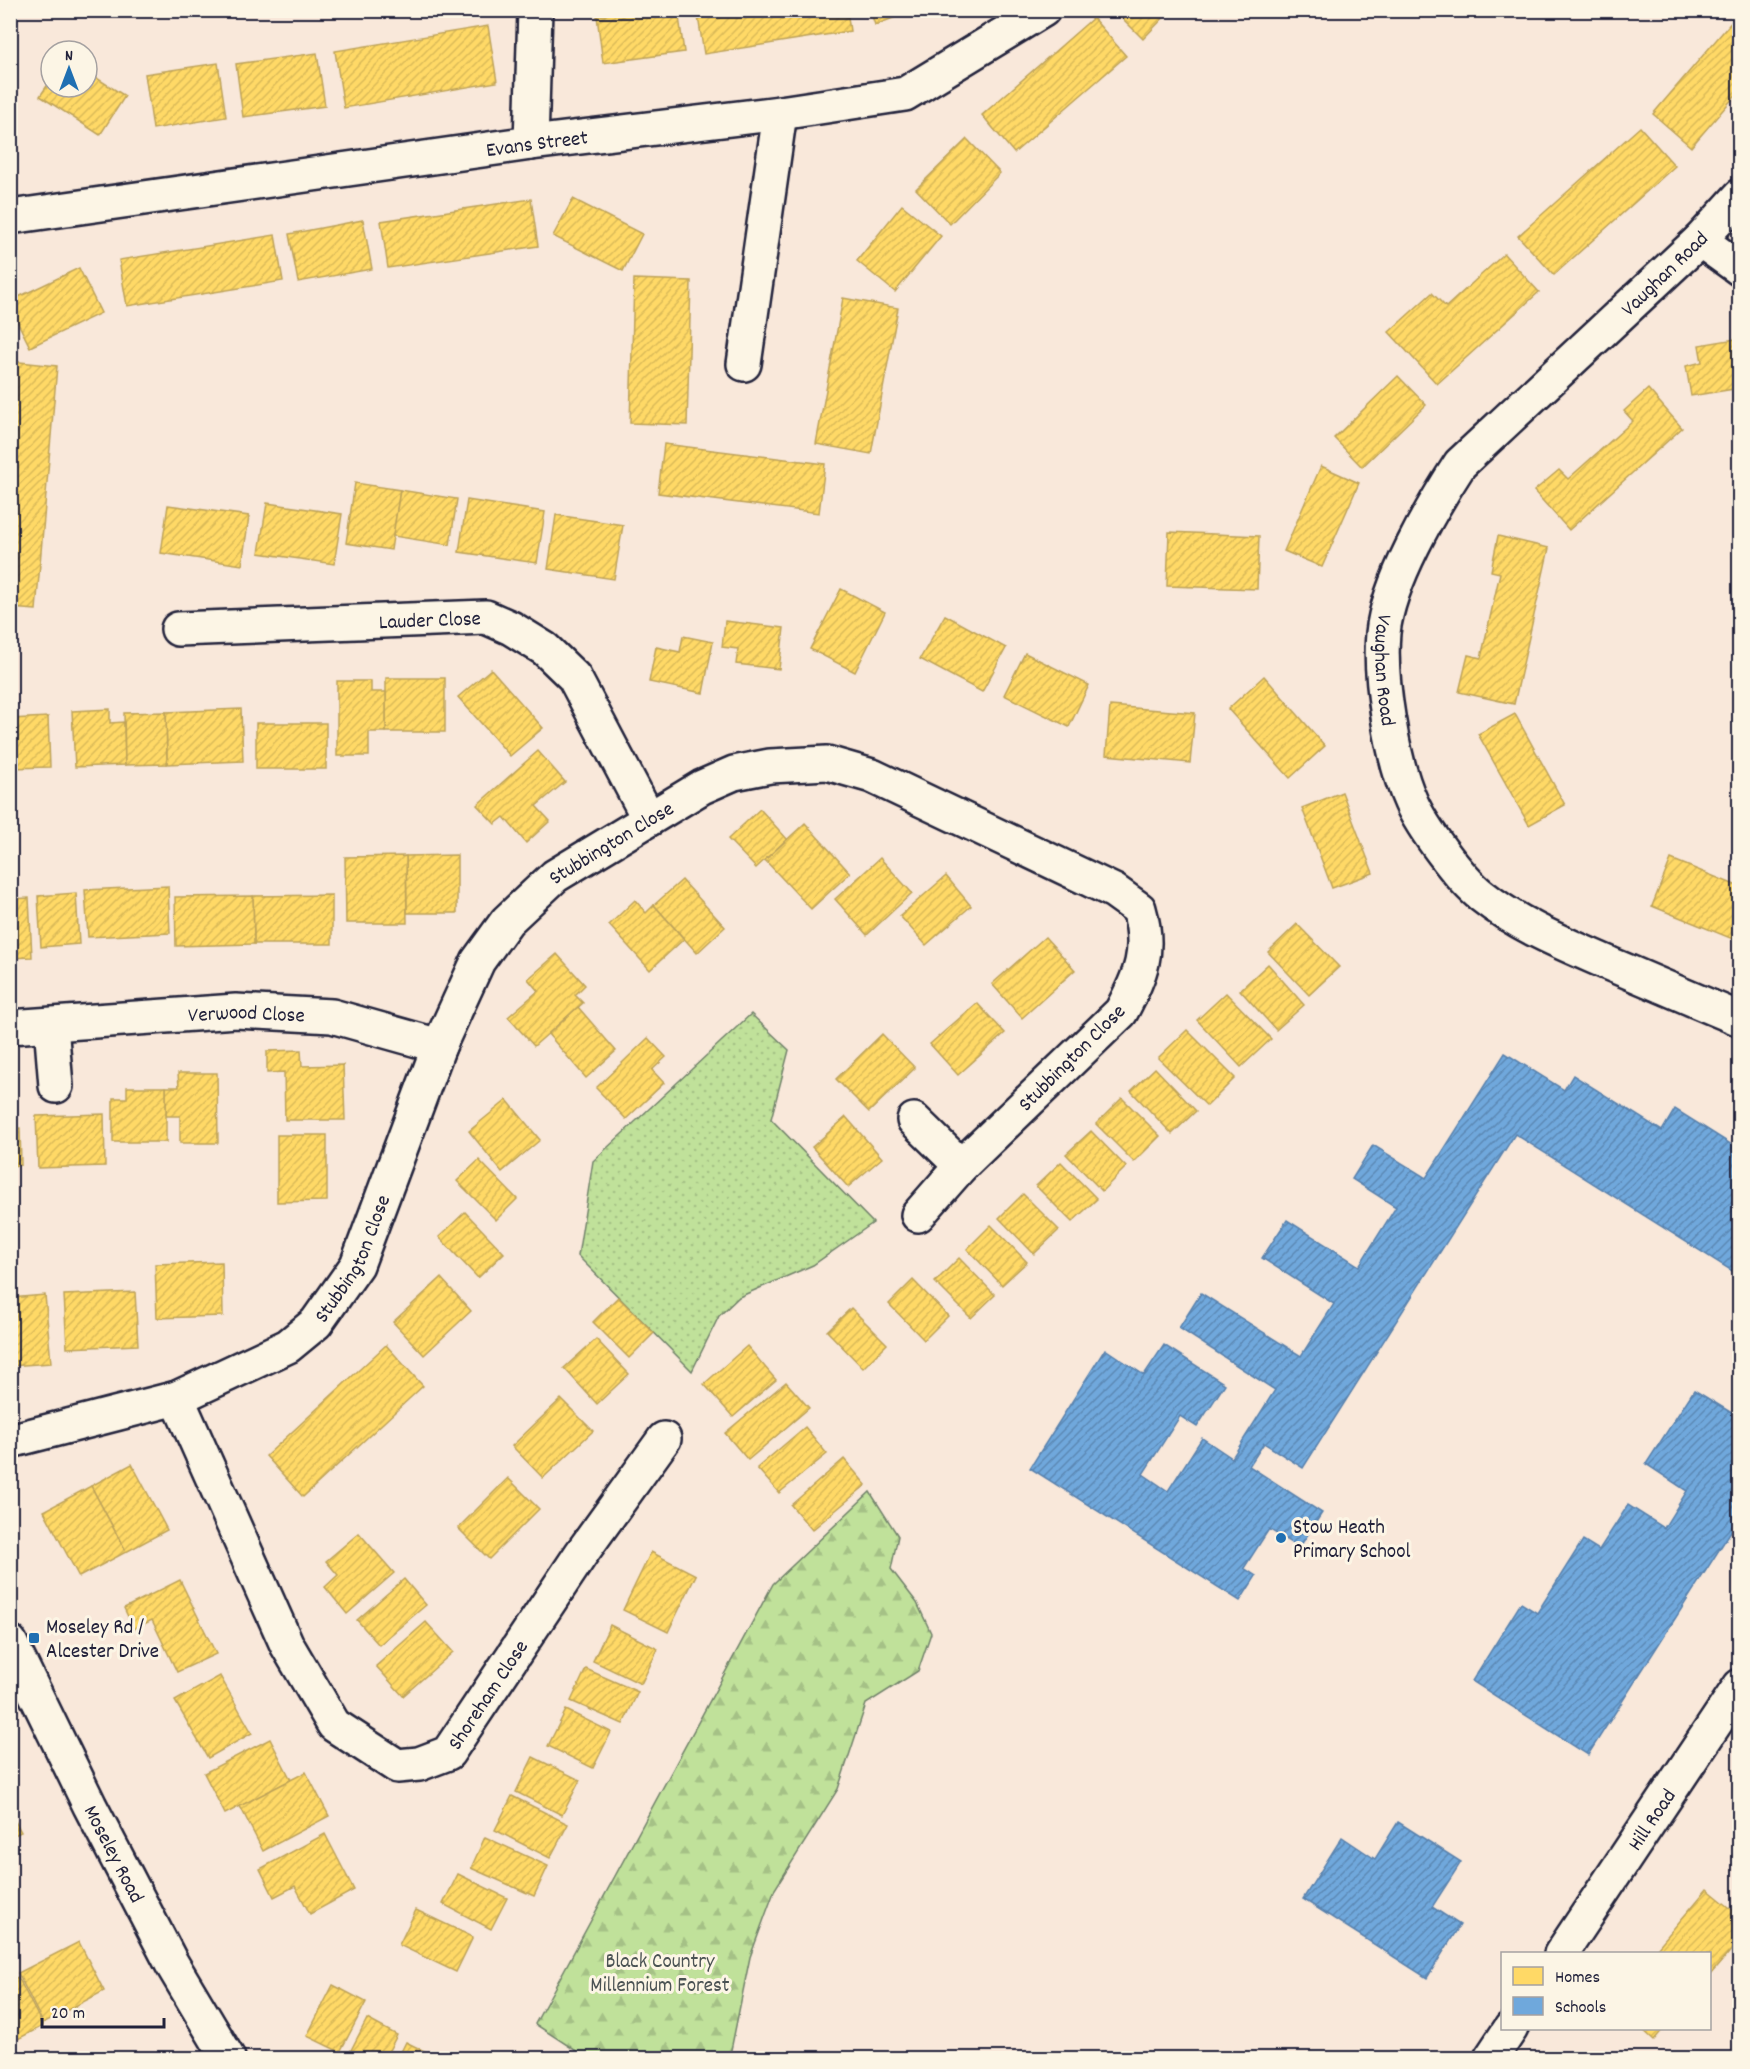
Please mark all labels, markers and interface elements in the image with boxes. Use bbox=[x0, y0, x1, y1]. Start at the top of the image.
north arrow bbox=[39, 39, 99, 99]
text: N bbox=[65, 45, 73, 68]
street label: Evans Street bbox=[484, 124, 590, 167]
street label: Vaughan Road bbox=[1616, 226, 1717, 325]
street label: Lauder Close bbox=[378, 605, 482, 639]
street label: Vaughan Road bbox=[1364, 611, 1401, 728]
street label: Stubbington Close bbox=[543, 795, 681, 893]
street label: Verwood Close bbox=[187, 999, 305, 1033]
street label: Stubbington Close bbox=[1013, 999, 1134, 1120]
street label: Stubbington Close bbox=[309, 1191, 400, 1330]
place label: Stow Heath Primary School bbox=[1293, 1514, 1411, 1568]
marker: Stow Heath Primary School bbox=[1274, 1531, 1288, 1545]
place label: Moseley Rd / Alcester Drive bbox=[46, 1614, 159, 1668]
marker: Moseley Rd / Alcester Drive bbox=[27, 1631, 41, 1645]
street label: Shoreham Close bbox=[442, 1635, 537, 1757]
street label: Hill Road bbox=[1622, 1784, 1685, 1858]
street label: Moseley Road bbox=[74, 1801, 150, 1909]
park label: Black Country Millennium Forest bbox=[590, 1948, 730, 2002]
legend bbox=[1501, 1952, 1711, 2030]
text: Homes bbox=[1555, 1966, 1600, 1991]
scale bar bbox=[42, 1991, 164, 2029]
text: Schools bbox=[1555, 1996, 1606, 2021]
text: 20 m bbox=[51, 2002, 85, 2027]

